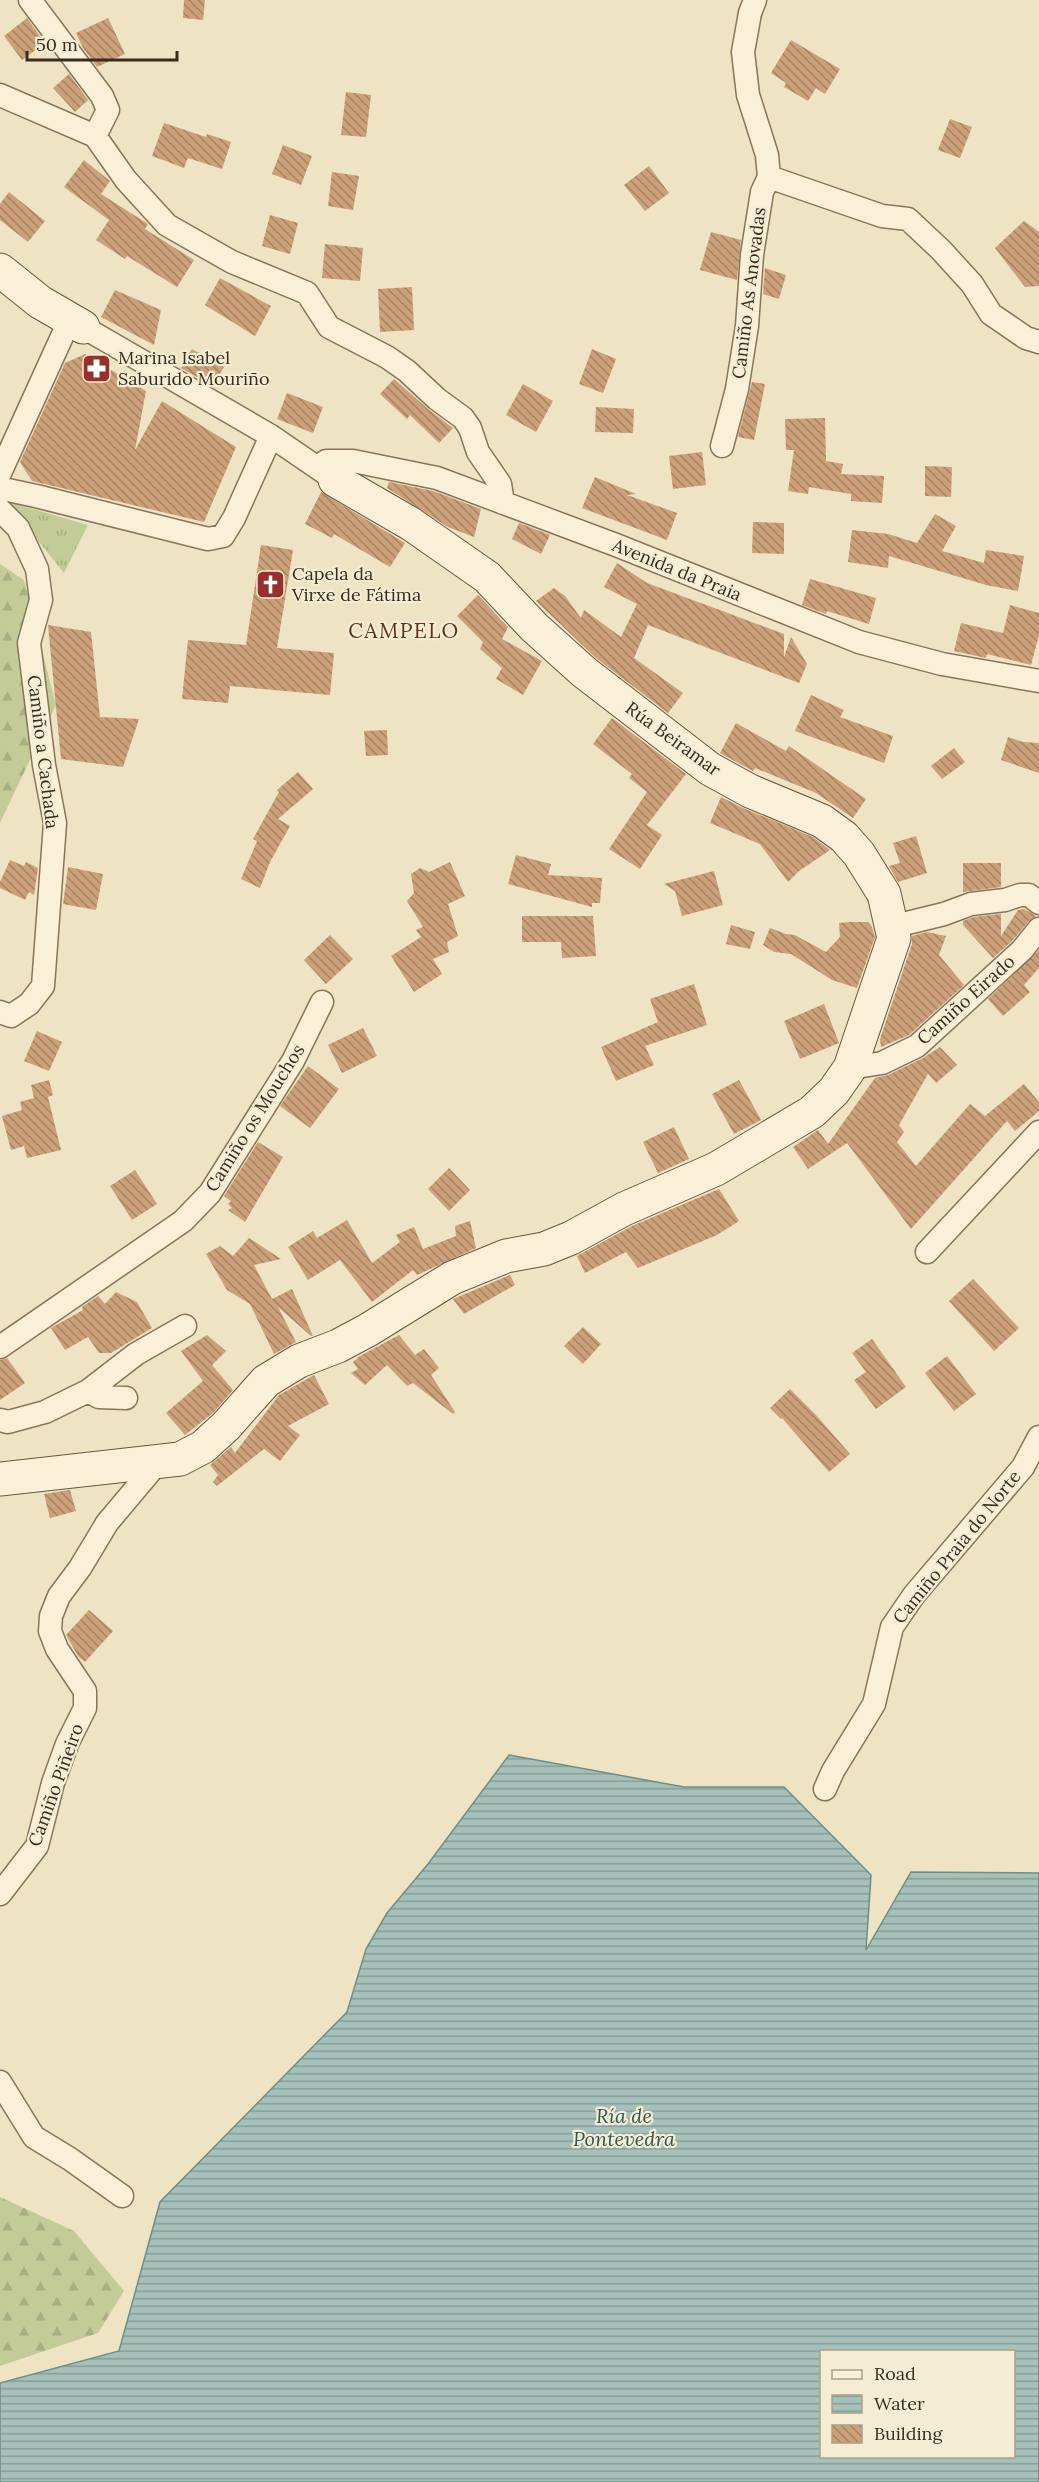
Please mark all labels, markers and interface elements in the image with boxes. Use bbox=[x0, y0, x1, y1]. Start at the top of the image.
scale bar bbox=[27, 24, 177, 62]
text: 50 m bbox=[36, 33, 78, 56]
street label: Camiño As Anovadas bbox=[727, 206, 770, 380]
place label: Marina Isabel Saburido Mouriño bbox=[118, 346, 270, 390]
pharmacy icon: Marina Isabel Saburido Mouriño bbox=[81, 352, 113, 384]
street label: Avenida da Praia bbox=[608, 533, 745, 606]
place label: Capela da Virxe de Fátima bbox=[291, 562, 421, 606]
church icon: Capela da Virxe de Fátima bbox=[255, 568, 287, 600]
district label: CAMPELO bbox=[348, 617, 460, 644]
street label: Camiño a Cachada bbox=[23, 674, 64, 830]
street label: Rúa Beiramar bbox=[621, 696, 726, 781]
street label: Camiño Eirado bbox=[912, 950, 1019, 1050]
street label: Camiño os Mouchos bbox=[200, 1040, 309, 1196]
street label: Camiño Praia do Norte bbox=[888, 1465, 1026, 1628]
street label: Camiño Piñeiro bbox=[23, 1720, 88, 1849]
water label: Ría de Pontevedra bbox=[573, 2103, 675, 2151]
legend bbox=[820, 2350, 1015, 2458]
text: Road bbox=[874, 2362, 916, 2385]
text: Water bbox=[874, 2392, 925, 2415]
text: Building bbox=[874, 2422, 944, 2445]

